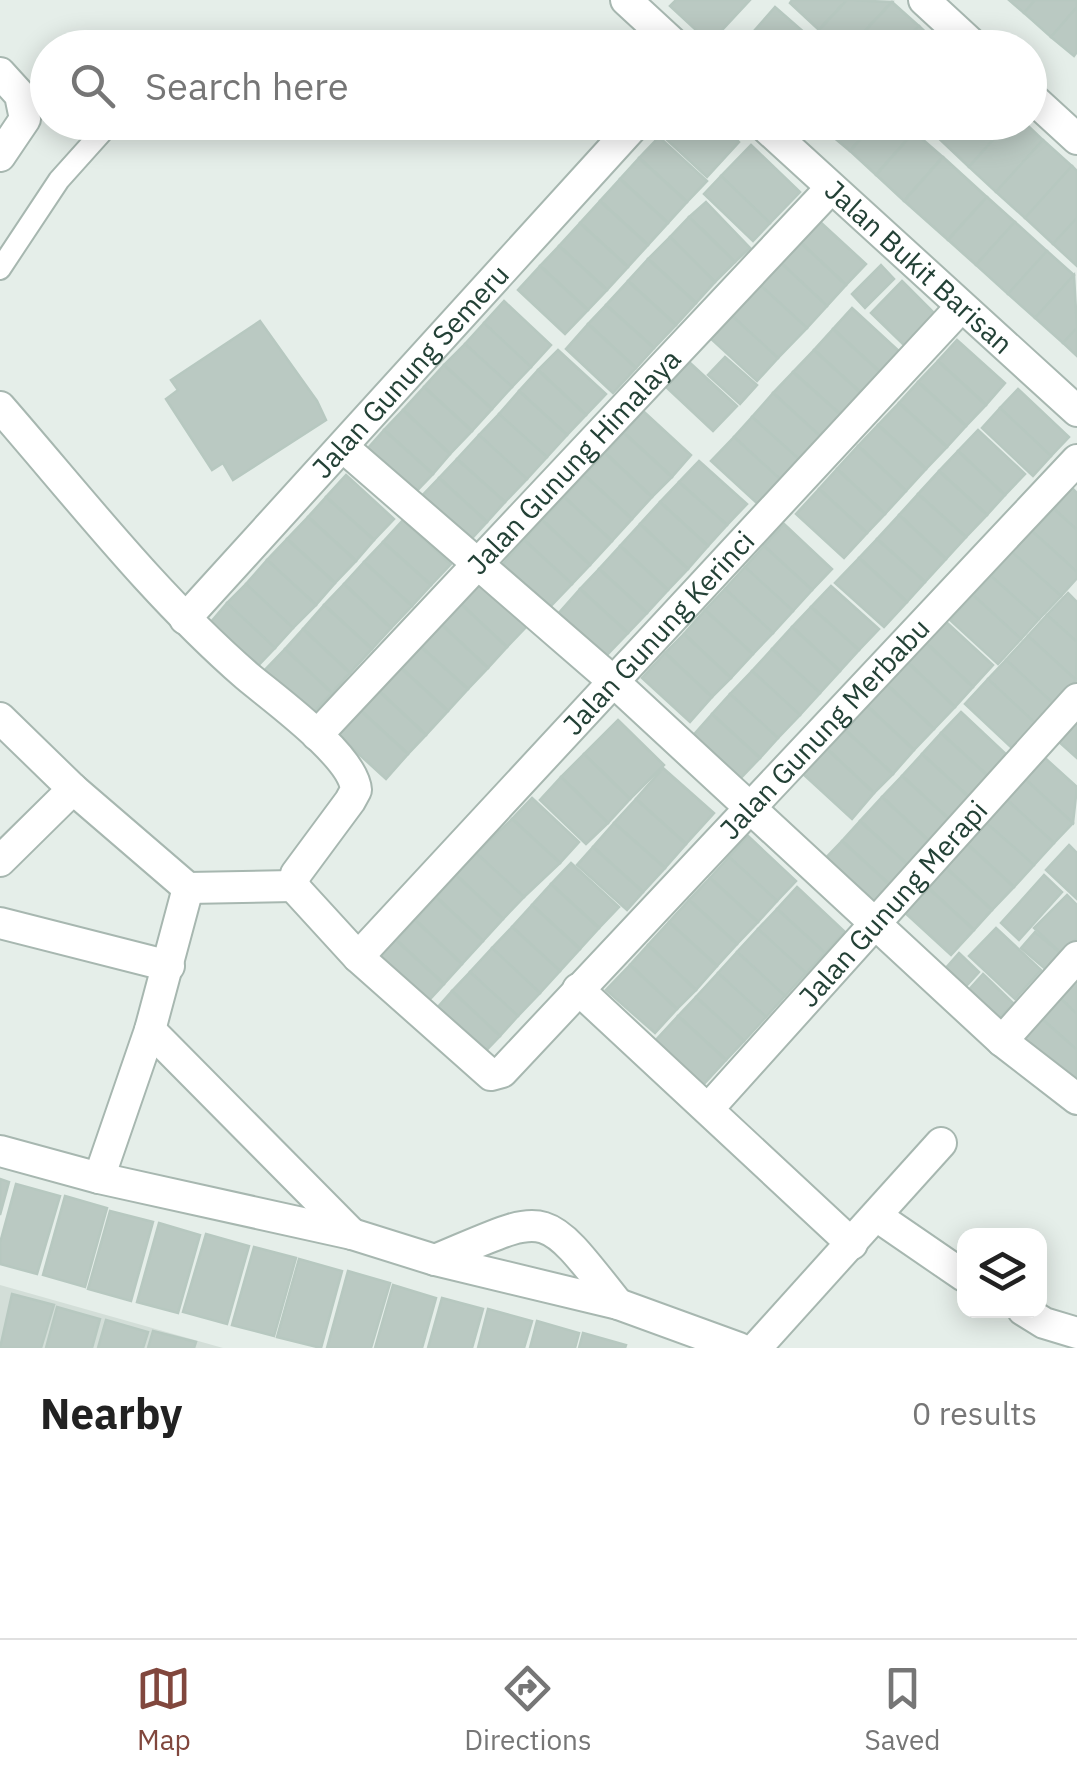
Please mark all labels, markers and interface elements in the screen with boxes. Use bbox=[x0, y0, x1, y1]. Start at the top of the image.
search box bbox=[30, 30, 1047, 140]
icon: search bbox=[65, 58, 120, 113]
text: Search here bbox=[145, 61, 349, 110]
street label: Jalan Bukit Barisan bbox=[817, 171, 1021, 362]
street label: Jalan Gunung Semeru bbox=[303, 256, 517, 486]
street label: Jalan Gunung Himalaya bbox=[459, 341, 688, 582]
street label: Jalan Gunung Kerinci bbox=[554, 523, 762, 743]
street label: Jalan Gunung Merbabu bbox=[711, 610, 937, 847]
street label: Jalan Gunung Merapi bbox=[790, 792, 995, 1014]
map controls bbox=[957, 1228, 1047, 1318]
button: layers bbox=[957, 1228, 1047, 1318]
text: Nearby bbox=[40, 1386, 182, 1441]
text: 0 results bbox=[912, 1392, 1037, 1434]
tab: Map bbox=[136, 1661, 191, 1758]
tab: Directions bbox=[464, 1661, 592, 1758]
tab: Saved bbox=[864, 1661, 941, 1758]

